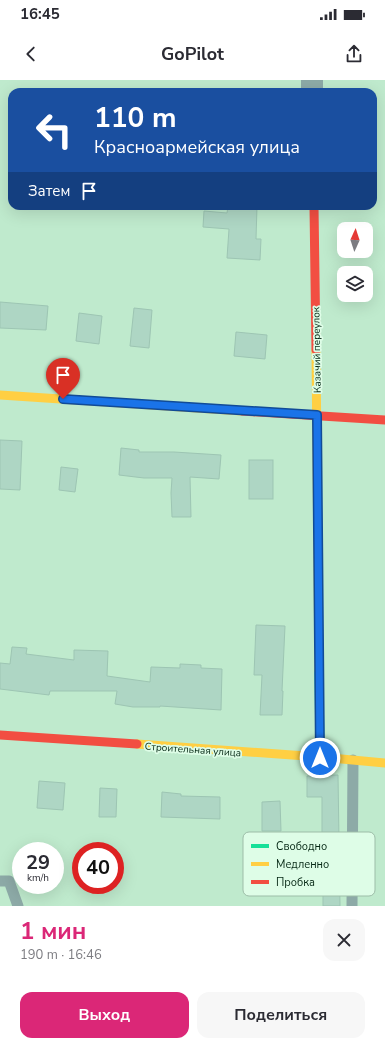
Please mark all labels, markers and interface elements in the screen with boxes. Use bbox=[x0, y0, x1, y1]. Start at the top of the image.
text: 16:45 bbox=[20, 4, 60, 24]
text: GoPilot bbox=[161, 42, 224, 66]
icon: back bbox=[20, 43, 42, 65]
icon: share bbox=[343, 43, 365, 65]
text: 110 m bbox=[94, 99, 177, 137]
icon: left bbox=[28, 104, 80, 156]
text: Красноармейская улица bbox=[94, 135, 300, 159]
icon: arrive bbox=[78, 180, 100, 202]
text: Затем bbox=[28, 181, 70, 201]
north arrow bbox=[337, 222, 373, 258]
map controls bbox=[337, 222, 373, 302]
button: layers bbox=[337, 266, 373, 302]
street label: Казачий переулок bbox=[309, 306, 325, 393]
pin bbox=[46, 358, 80, 399]
icon: arrive bbox=[52, 364, 74, 386]
position arrow bbox=[299, 737, 341, 779]
street label: Строительная улица bbox=[144, 740, 242, 760]
legend bbox=[243, 832, 375, 896]
text: Свободно bbox=[276, 839, 327, 854]
speed limit sign: 40 bbox=[72, 842, 124, 894]
text: 29 bbox=[26, 849, 50, 876]
text: Медленно bbox=[276, 857, 329, 872]
text: km/h bbox=[27, 871, 49, 885]
text: Пробка bbox=[276, 875, 315, 890]
text: 1 мин bbox=[20, 915, 86, 947]
button: close bbox=[323, 919, 365, 961]
text: 190 m · 16:46 bbox=[20, 946, 102, 964]
button: Выход bbox=[20, 992, 189, 1038]
button: Поделиться bbox=[197, 992, 365, 1038]

